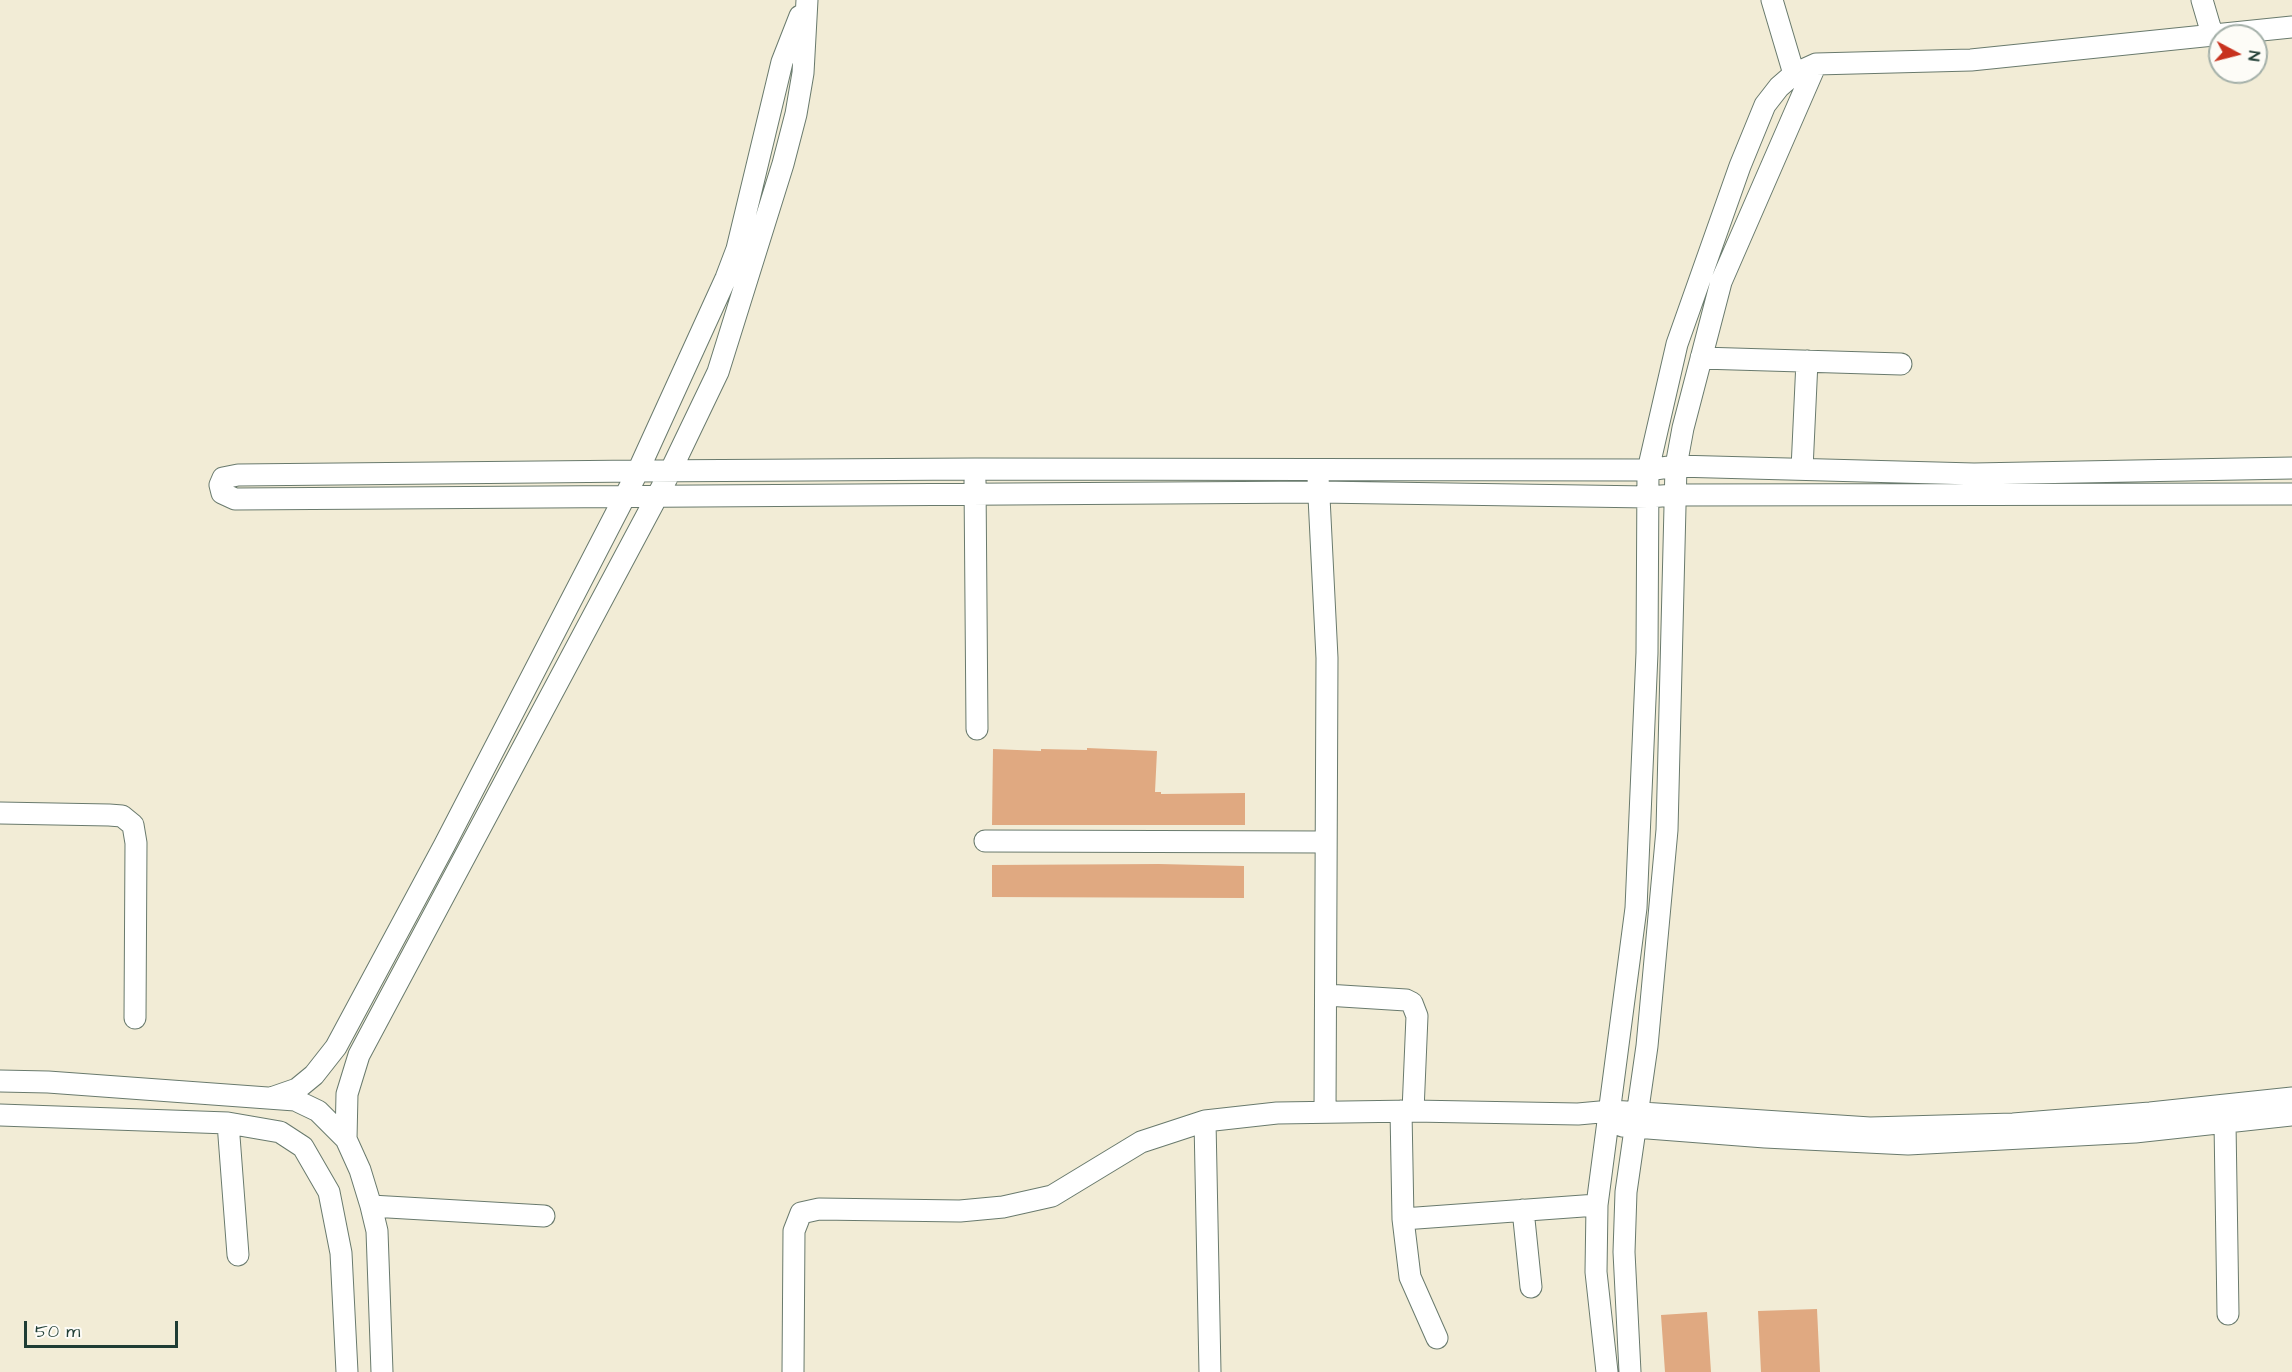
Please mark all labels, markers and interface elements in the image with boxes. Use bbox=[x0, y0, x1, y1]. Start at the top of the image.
north arrow bbox=[2208, 24, 2268, 84]
text: N bbox=[2242, 50, 2265, 62]
scale bar bbox=[27, 1309, 182, 1347]
text: 50 m bbox=[35, 1319, 80, 1344]

